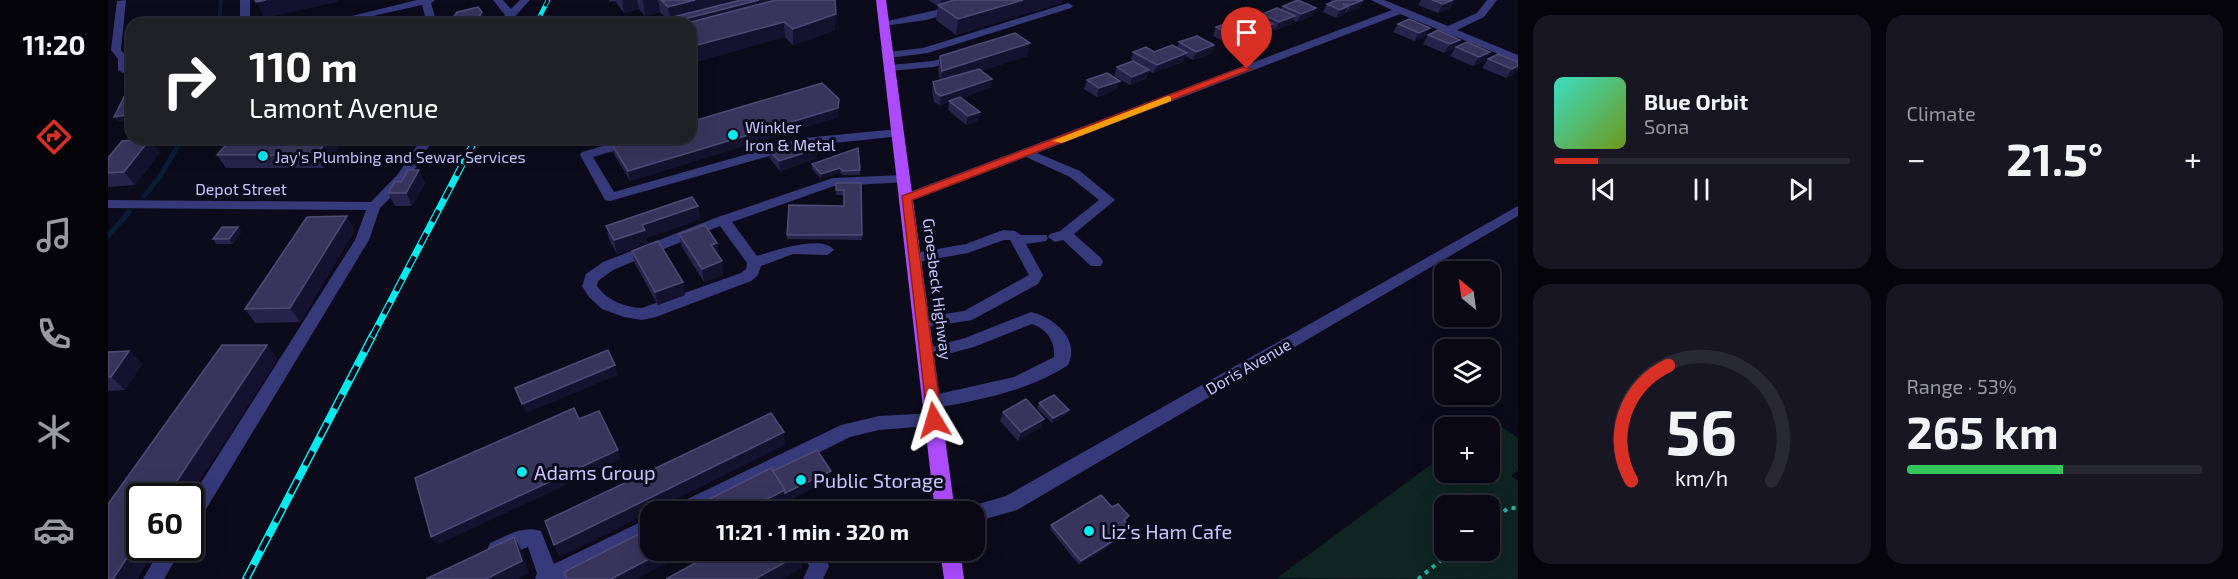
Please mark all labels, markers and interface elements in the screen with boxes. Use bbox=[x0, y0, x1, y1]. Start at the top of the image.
pin bbox=[1221, 7, 1272, 69]
icon: arrive bbox=[1230, 16, 1263, 49]
text: 11:20 bbox=[23, 28, 86, 60]
text: 110 m bbox=[249, 40, 358, 90]
icon: right bbox=[150, 42, 228, 120]
text: Blue Orbit bbox=[1644, 88, 1748, 114]
text: Lamont Avenue bbox=[249, 91, 439, 123]
text: Climate bbox=[1907, 101, 1976, 125]
text: Sona bbox=[1644, 114, 1689, 138]
icon: directions bbox=[33, 116, 75, 158]
place label: Winkler Iron & Metal bbox=[745, 117, 836, 154]
marker: Winkler Iron & Metal bbox=[726, 128, 740, 142]
text: 21.5° bbox=[2006, 131, 2103, 185]
text: − bbox=[1907, 138, 1926, 178]
text: + bbox=[2184, 138, 2202, 178]
place label: Jay's Plumbing and Sewar Services bbox=[275, 147, 526, 166]
marker: Jay's Plumbing and Sewar Services bbox=[256, 149, 270, 163]
icon: previous bbox=[1587, 173, 1620, 206]
icon: pause bbox=[1685, 173, 1718, 206]
icon: next bbox=[1784, 173, 1817, 206]
street label: Depot Street bbox=[195, 179, 287, 198]
icon: music bbox=[33, 214, 75, 256]
street label: Groesbeck Highway bbox=[920, 217, 956, 361]
north arrow bbox=[1434, 261, 1500, 327]
map controls bbox=[1434, 261, 1500, 561]
icon: phone bbox=[33, 313, 75, 355]
street label: Doris Avenue bbox=[1202, 334, 1294, 398]
button: layers bbox=[1434, 339, 1500, 405]
text: Range · 53% bbox=[1907, 374, 2017, 398]
position arrow bbox=[902, 388, 966, 452]
text: 56 bbox=[1666, 393, 1737, 468]
text: 265 km bbox=[1907, 404, 2059, 458]
icon: climate bbox=[33, 411, 75, 453]
button: + bbox=[1434, 417, 1500, 483]
place label: Adams Group bbox=[534, 460, 656, 484]
marker: Adams Group bbox=[515, 465, 529, 479]
text: km/h bbox=[1675, 465, 1728, 490]
place label: Public Storage bbox=[813, 468, 944, 492]
marker: Public Storage bbox=[794, 473, 808, 487]
speed limit sign: 60 bbox=[126, 483, 204, 561]
button: − bbox=[1434, 495, 1500, 561]
icon: car bbox=[33, 509, 75, 551]
text: 11:21 · 1 min · 320 m bbox=[716, 518, 909, 544]
place label: Liz's Ham Cafe bbox=[1101, 519, 1232, 543]
marker: Liz's Ham Cafe bbox=[1082, 524, 1096, 538]

